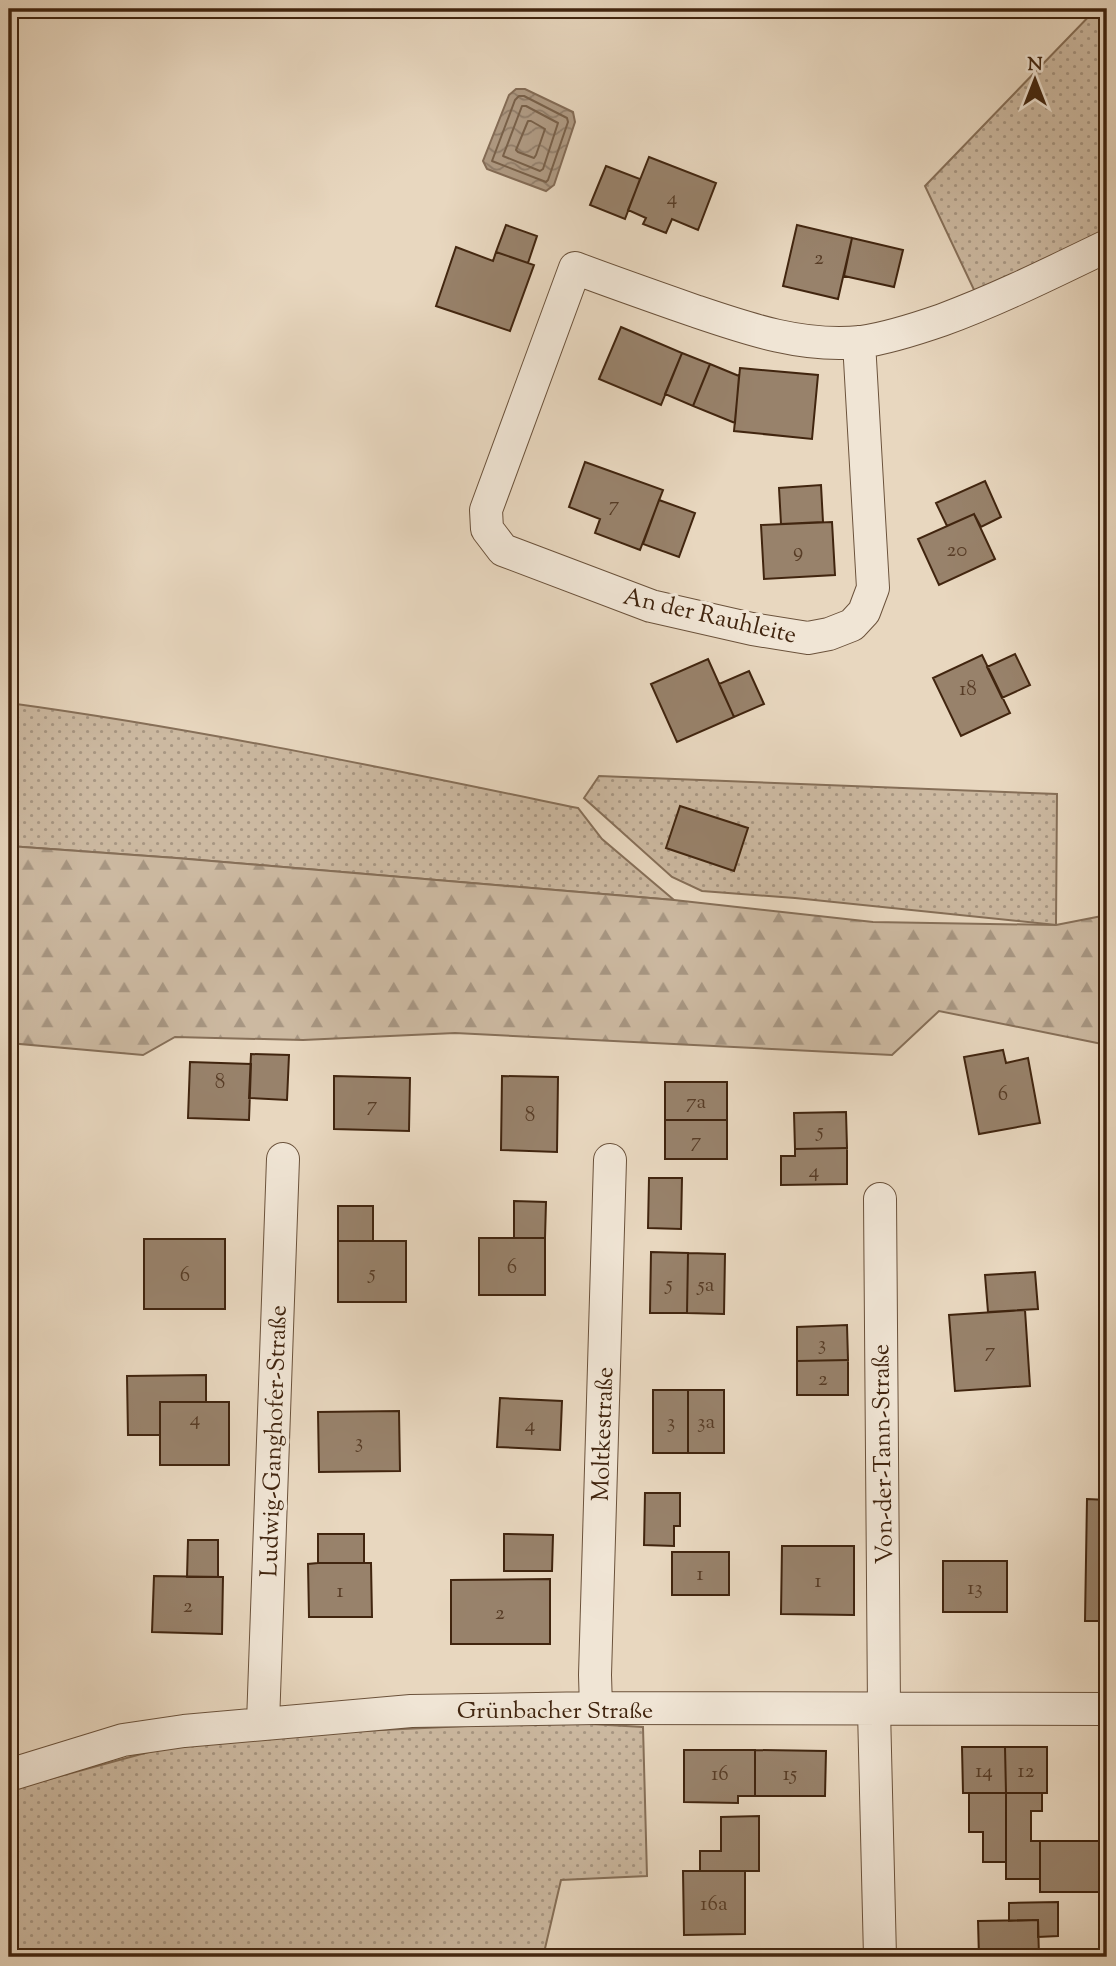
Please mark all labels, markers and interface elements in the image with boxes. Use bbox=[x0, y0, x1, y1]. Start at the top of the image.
north arrow bbox=[1000, 46, 1070, 116]
text: N bbox=[1027, 52, 1043, 79]
house number: 4 bbox=[667, 184, 677, 214]
house number: 2 bbox=[814, 244, 824, 274]
house number: 7 bbox=[609, 491, 620, 521]
house number: 20 bbox=[947, 536, 967, 566]
house number: 9 bbox=[793, 537, 803, 567]
street label: An der Rauhleite bbox=[619, 580, 800, 653]
house number: 18 bbox=[959, 675, 977, 705]
house number: 8 bbox=[215, 1068, 225, 1098]
house number: 6 bbox=[998, 1080, 1008, 1110]
house number: 7a bbox=[686, 1088, 706, 1118]
house number: 7 bbox=[367, 1091, 378, 1121]
house number: 8 bbox=[525, 1101, 535, 1131]
house number: 5 bbox=[815, 1117, 824, 1147]
house number: 7 bbox=[691, 1127, 702, 1157]
house number: 4 bbox=[809, 1157, 819, 1187]
house number: 6 bbox=[507, 1253, 517, 1283]
house number: 5 bbox=[367, 1259, 376, 1289]
house number: 6 bbox=[180, 1261, 190, 1291]
house number: 5 bbox=[664, 1270, 673, 1300]
house number: 5a bbox=[697, 1271, 715, 1301]
street label: Ludwig-Ganghofer-Straße bbox=[253, 1305, 297, 1578]
house number: 3 bbox=[818, 1330, 826, 1360]
house number: 7 bbox=[985, 1337, 996, 1367]
street label: Von-der-Tann-Straße bbox=[865, 1344, 903, 1564]
house number: 2 bbox=[818, 1365, 828, 1395]
street label: Moltkestraße bbox=[585, 1366, 623, 1502]
house number: 4 bbox=[190, 1405, 200, 1435]
house number: 3 bbox=[667, 1408, 675, 1438]
house number: 3a bbox=[697, 1408, 715, 1438]
house number: 4 bbox=[525, 1411, 535, 1441]
house number: 3 bbox=[355, 1428, 363, 1458]
house number: 1 bbox=[696, 1560, 704, 1590]
house number: 1 bbox=[814, 1567, 822, 1597]
house number: 13 bbox=[967, 1574, 983, 1604]
house number: 1 bbox=[336, 1577, 344, 1607]
house number: 2 bbox=[183, 1592, 193, 1622]
house number: 2 bbox=[495, 1599, 505, 1629]
street label: Grünbacher Straße bbox=[457, 1695, 653, 1729]
house number: 14 bbox=[975, 1757, 993, 1787]
house number: 12 bbox=[1018, 1757, 1035, 1787]
house number: 16 bbox=[711, 1760, 729, 1790]
house number: 15 bbox=[783, 1760, 797, 1790]
house number: 16a bbox=[700, 1890, 728, 1920]

